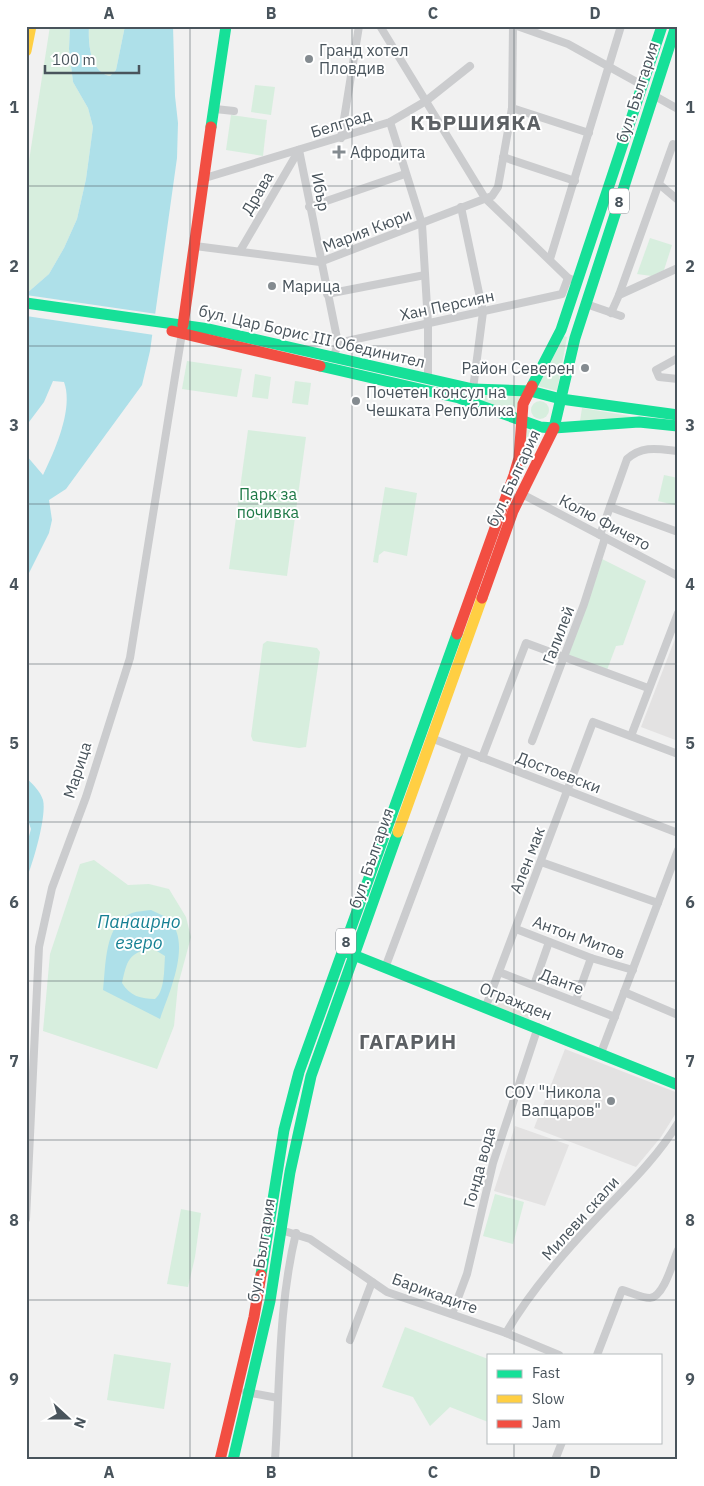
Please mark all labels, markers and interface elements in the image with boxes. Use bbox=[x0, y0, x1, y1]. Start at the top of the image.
text: A bbox=[104, 3, 115, 23]
text: B bbox=[266, 3, 277, 23]
text: C bbox=[428, 3, 438, 23]
text: D bbox=[589, 3, 601, 23]
street label: бул. България bbox=[611, 39, 663, 145]
place label: Гранд хотел Пловдив bbox=[319, 40, 408, 78]
scale bar bbox=[45, 42, 139, 74]
text: 100 m bbox=[52, 50, 96, 69]
marker: Гранд хотел Пловдив bbox=[303, 53, 315, 65]
text: 1 bbox=[9, 97, 19, 117]
text: 1 bbox=[685, 97, 695, 117]
street label: Белград bbox=[308, 104, 374, 142]
district label: КЪРШИЯКА bbox=[410, 108, 542, 136]
place label: Афродита bbox=[350, 142, 426, 162]
marker: Афродита bbox=[332, 145, 346, 159]
street label: Драва bbox=[237, 167, 278, 218]
street label: Ибър bbox=[307, 171, 335, 213]
road number: 8 bbox=[609, 188, 629, 214]
street label: Мария Кюри bbox=[319, 204, 415, 256]
text: 2 bbox=[9, 256, 19, 276]
text: 2 bbox=[685, 256, 695, 276]
place label: Марица bbox=[282, 276, 341, 296]
marker: Марица bbox=[266, 280, 278, 292]
street label: Хан Персиян bbox=[398, 285, 496, 325]
street label: бул. Цар Борис III Обединител bbox=[197, 300, 427, 372]
place label: Район Северен bbox=[461, 358, 575, 378]
marker: Район Северен bbox=[579, 362, 591, 374]
place label: Почетен консул на Чешката Република bbox=[366, 382, 515, 420]
marker: Почетен консул на Чешката Република bbox=[350, 395, 362, 407]
text: 3 bbox=[9, 415, 19, 435]
text: 3 bbox=[685, 415, 695, 435]
street label: бул. България bbox=[482, 426, 544, 530]
park label: Парк за почивка bbox=[237, 484, 300, 522]
street label: Колю Фичето bbox=[556, 490, 654, 555]
text: 4 bbox=[9, 574, 19, 594]
text: 4 bbox=[685, 574, 695, 594]
street label: Галилей bbox=[538, 603, 578, 667]
text: 5 bbox=[9, 733, 19, 753]
text: 5 bbox=[685, 733, 695, 753]
street label: Марица bbox=[58, 739, 96, 801]
street label: Достоевски bbox=[514, 747, 604, 797]
street label: бул. България bbox=[344, 805, 398, 911]
street label: Ален мак bbox=[505, 824, 549, 896]
text: 6 bbox=[9, 892, 19, 912]
text: 6 bbox=[685, 892, 695, 912]
water label: Панаирно езеро bbox=[97, 910, 181, 954]
street label: Антон Митов bbox=[530, 911, 628, 963]
road number: 8 bbox=[336, 928, 356, 954]
street label: Данте bbox=[537, 963, 587, 999]
street label: Огражден bbox=[477, 977, 555, 1025]
district label: ГАГАРИН bbox=[359, 1027, 457, 1055]
text: 7 bbox=[9, 1051, 19, 1071]
text: 7 bbox=[685, 1051, 695, 1071]
place label: СОУ "Никола Вапцаров" bbox=[505, 1082, 601, 1120]
marker: СОУ "Никола Вапцаров" bbox=[605, 1095, 617, 1107]
street label: Гонда вода bbox=[459, 1124, 499, 1209]
street label: Милеви скали bbox=[537, 1172, 623, 1264]
street label: бул. България bbox=[243, 1197, 279, 1303]
text: 8 bbox=[9, 1210, 19, 1230]
text: 8 bbox=[685, 1210, 695, 1230]
street label: Барикадите bbox=[389, 1268, 481, 1318]
legend bbox=[487, 1354, 662, 1444]
text: Fast bbox=[532, 1363, 560, 1382]
text: 9 bbox=[9, 1369, 19, 1389]
text: 9 bbox=[685, 1369, 695, 1389]
text: Slow bbox=[532, 1389, 565, 1408]
north arrow bbox=[42, 1394, 92, 1444]
text: Jam bbox=[532, 1413, 561, 1432]
text: N bbox=[70, 1415, 90, 1431]
text: A bbox=[104, 1462, 115, 1482]
text: B bbox=[266, 1462, 277, 1482]
text: C bbox=[428, 1462, 438, 1482]
text: D bbox=[589, 1462, 601, 1482]

